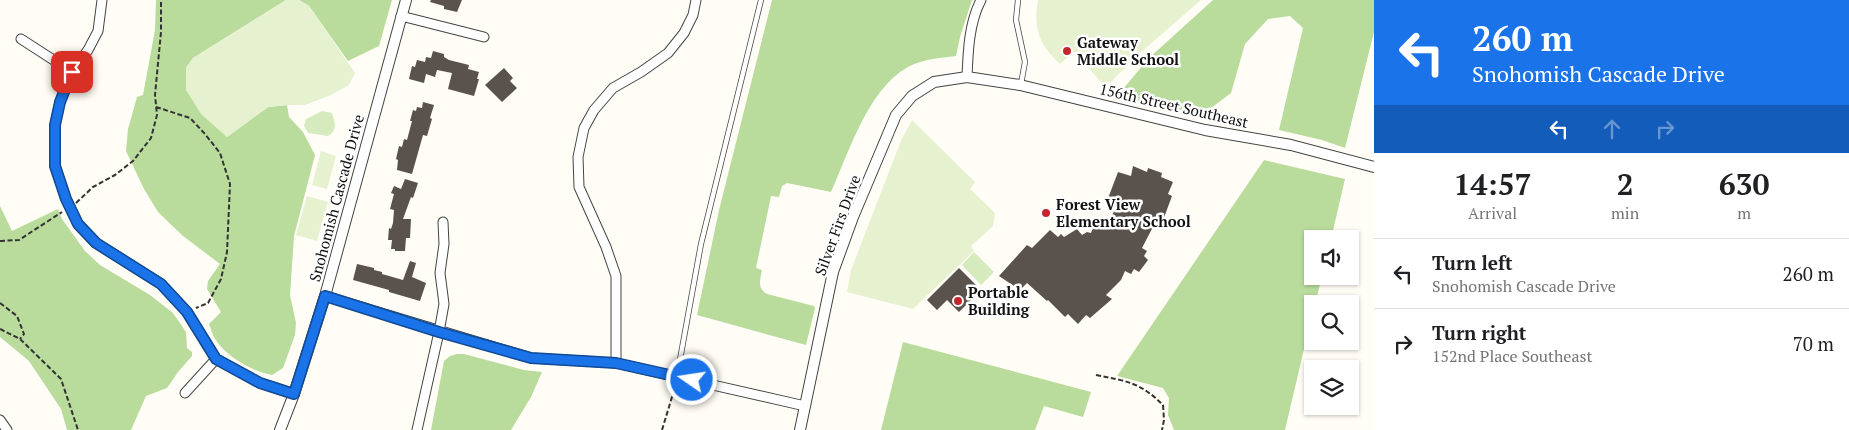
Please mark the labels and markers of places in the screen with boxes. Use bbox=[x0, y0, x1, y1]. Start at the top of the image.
place label: Gateway Middle School bbox=[1077, 32, 1179, 69]
marker: Gateway Middle School bbox=[1061, 45, 1073, 57]
pin bbox=[51, 51, 93, 93]
place label: Forest View Elementary School bbox=[1056, 194, 1191, 231]
marker: Forest View Elementary School bbox=[1040, 207, 1052, 219]
place label: Portable Building bbox=[968, 282, 1030, 319]
marker: Portable Building bbox=[952, 295, 964, 307]

